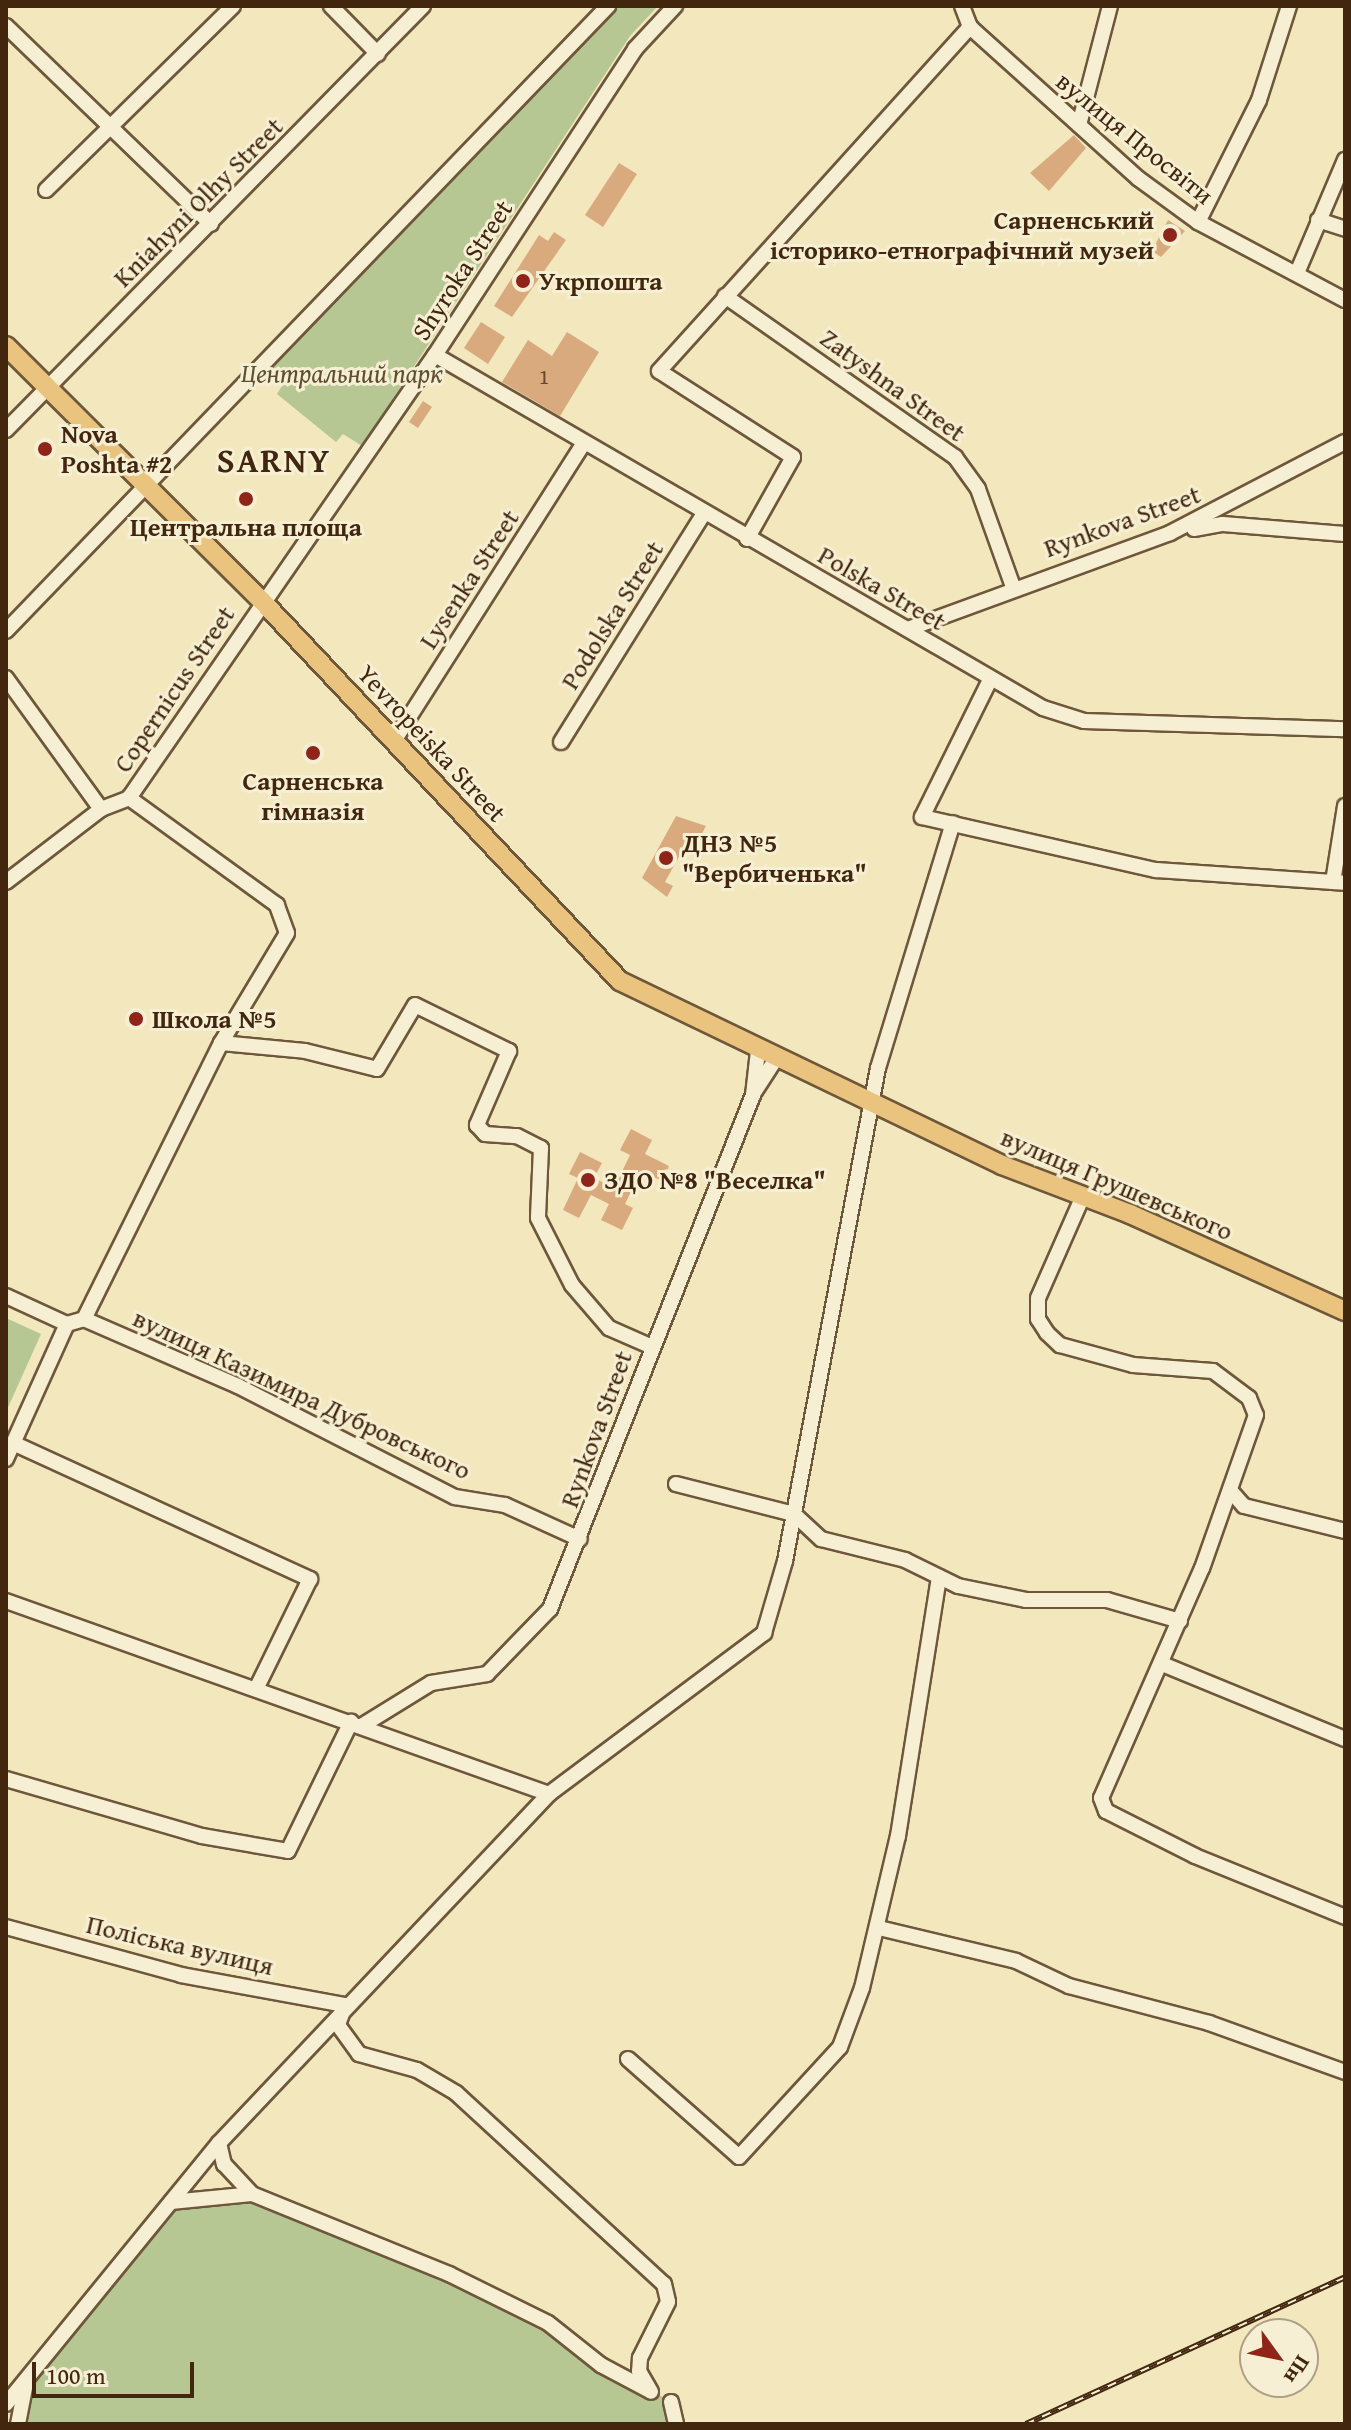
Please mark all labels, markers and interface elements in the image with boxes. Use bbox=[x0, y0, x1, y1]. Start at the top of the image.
street label: вулиця Просвіти bbox=[1050, 65, 1220, 211]
street label: Kniahyni Olhy Street bbox=[107, 111, 289, 293]
street label: Shyroka Street bbox=[405, 194, 519, 346]
place label: Сарненський історико-етнографічний музей bbox=[770, 204, 1154, 266]
marker: Сарненський історико-етнографічний музей bbox=[1161, 226, 1179, 244]
place label: Укрпошта bbox=[539, 265, 663, 297]
marker: Укрпошта bbox=[514, 272, 532, 290]
street label: Zatyshna Street bbox=[814, 322, 972, 448]
park label: Центральний парк bbox=[241, 357, 443, 389]
house number: 1 bbox=[539, 364, 549, 390]
place label: Nova Poshta #2 bbox=[61, 418, 172, 480]
marker: Nova Poshta #2 bbox=[36, 440, 54, 458]
district label: SARNY bbox=[217, 440, 331, 480]
street label: Rynkova Street bbox=[1040, 478, 1204, 564]
marker: Центральна площа bbox=[237, 490, 255, 508]
street label: Lysenka Street bbox=[412, 504, 526, 654]
place label: Центральна площа bbox=[130, 511, 362, 543]
street label: Podolska Street bbox=[554, 535, 670, 695]
street label: Polska Street bbox=[813, 539, 951, 637]
street label: Copernicus Street bbox=[107, 600, 241, 778]
street label: Yevropeiska Street bbox=[351, 658, 513, 828]
marker: Сарненська гімназія bbox=[304, 744, 322, 762]
place label: Сарненська гімназія bbox=[242, 765, 384, 826]
place label: ДНЗ №5 "Вербиченька" bbox=[682, 827, 867, 888]
marker: ДНЗ №5 "Вербиченька" bbox=[657, 849, 675, 867]
place label: Школа №5 bbox=[152, 1003, 277, 1035]
marker: Школа №5 bbox=[127, 1010, 145, 1028]
street label: вулиця Грушевського bbox=[996, 1121, 1238, 1247]
place label: ЗДО №8 "Веселка" bbox=[604, 1164, 826, 1196]
marker: ЗДО №8 "Веселка" bbox=[579, 1171, 597, 1189]
street label: вулиця Казимира Дубровського bbox=[128, 1302, 476, 1486]
street label: Rynkova Street bbox=[553, 1347, 639, 1511]
street label: Поліська вулиця bbox=[84, 1908, 276, 1982]
north arrow bbox=[1239, 2318, 1319, 2398]
scale bar bbox=[36, 2346, 198, 2396]
text: Пн bbox=[1276, 2349, 1319, 2391]
text: 100 m bbox=[46, 2358, 106, 2393]

